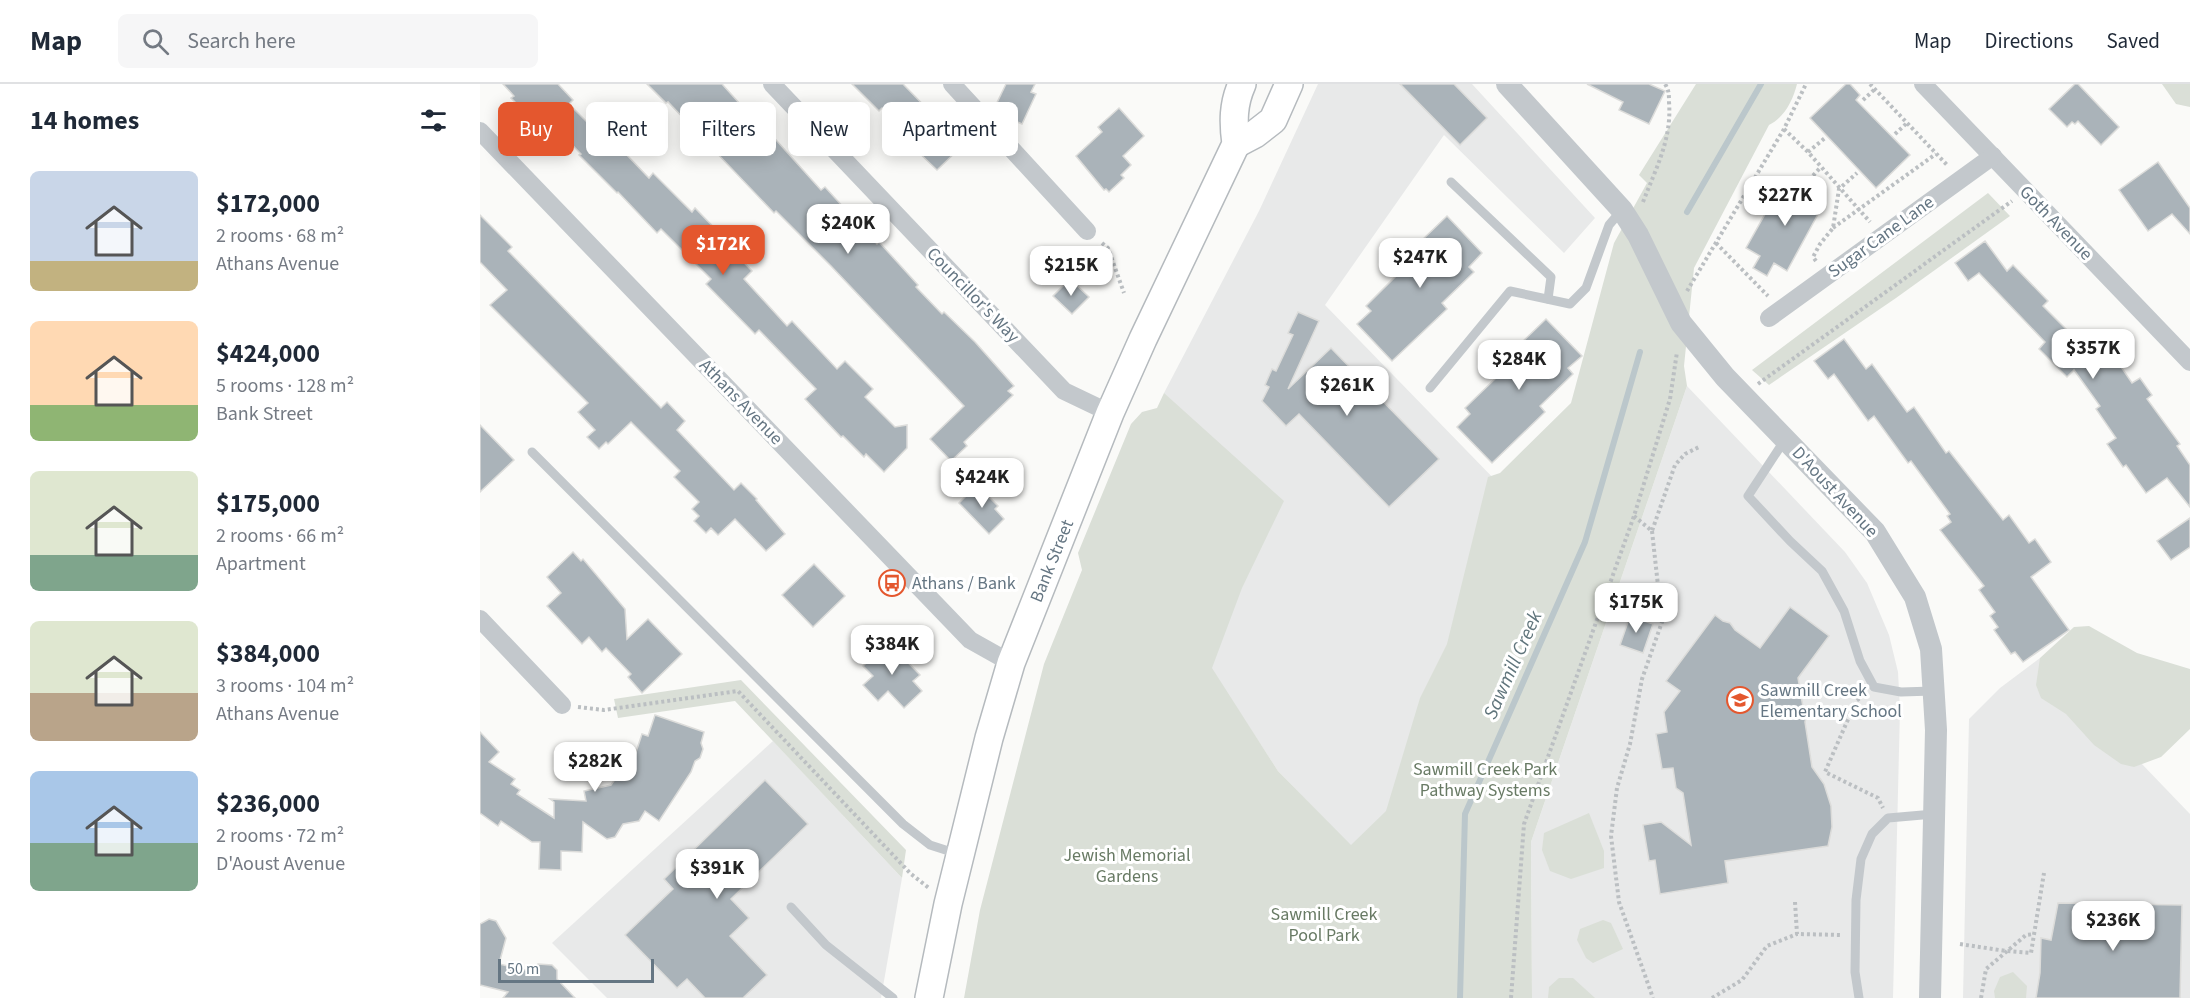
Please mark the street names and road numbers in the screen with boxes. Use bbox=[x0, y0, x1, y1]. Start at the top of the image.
street label: Goth Avenue bbox=[2014, 180, 2098, 266]
street label: Sugar Cane Lane bbox=[1823, 190, 1939, 284]
street label: Councillor's Way bbox=[921, 242, 1026, 349]
street label: Athans Avenue bbox=[693, 353, 789, 451]
street label: D'Aoust Avenue bbox=[1786, 441, 1884, 543]
street label: Bank Street bbox=[1024, 516, 1080, 606]

